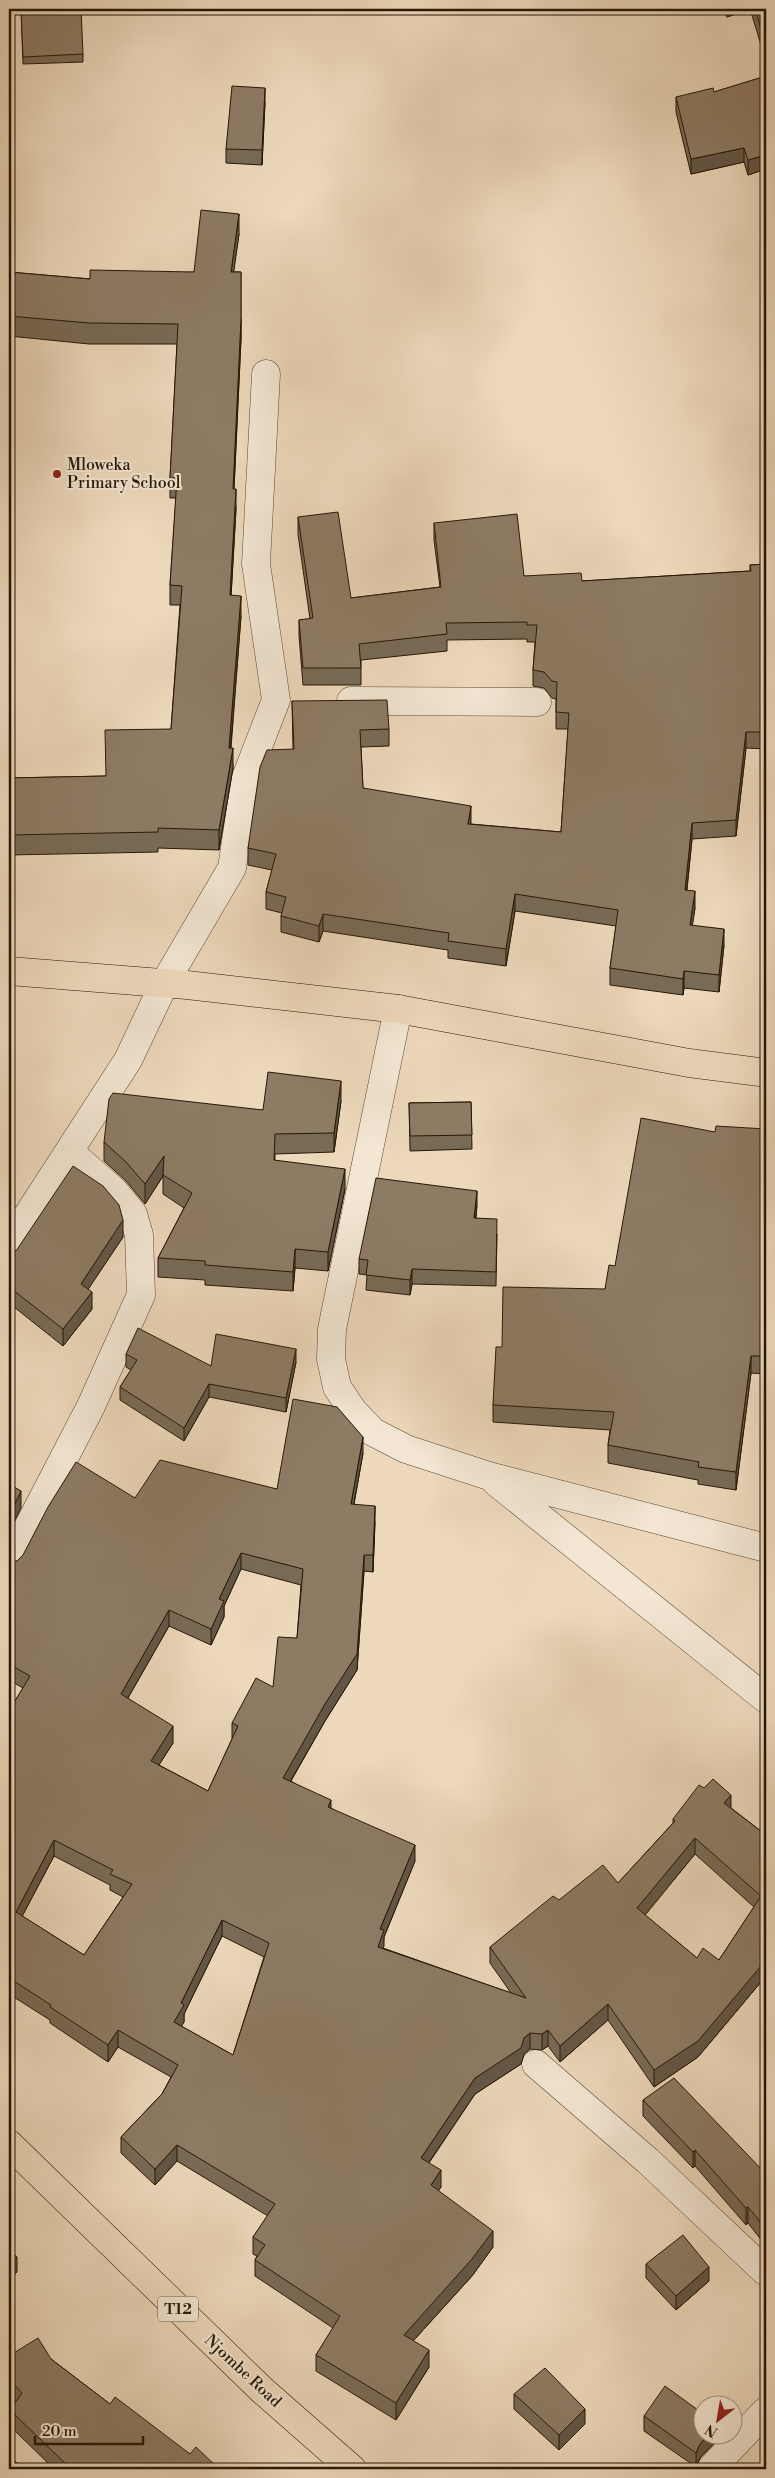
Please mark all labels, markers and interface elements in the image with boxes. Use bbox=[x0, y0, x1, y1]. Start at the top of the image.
place label: Mloweka Primary School bbox=[67, 455, 181, 493]
marker: Mloweka Primary School bbox=[51, 468, 63, 480]
road number: T12 bbox=[158, 2296, 198, 2322]
street label: Njombe Road bbox=[200, 2330, 286, 2412]
north arrow bbox=[692, 2396, 742, 2446]
scale bar bbox=[35, 2413, 142, 2445]
text: N bbox=[702, 2420, 721, 2441]
text: 20 m bbox=[42, 2422, 77, 2441]

